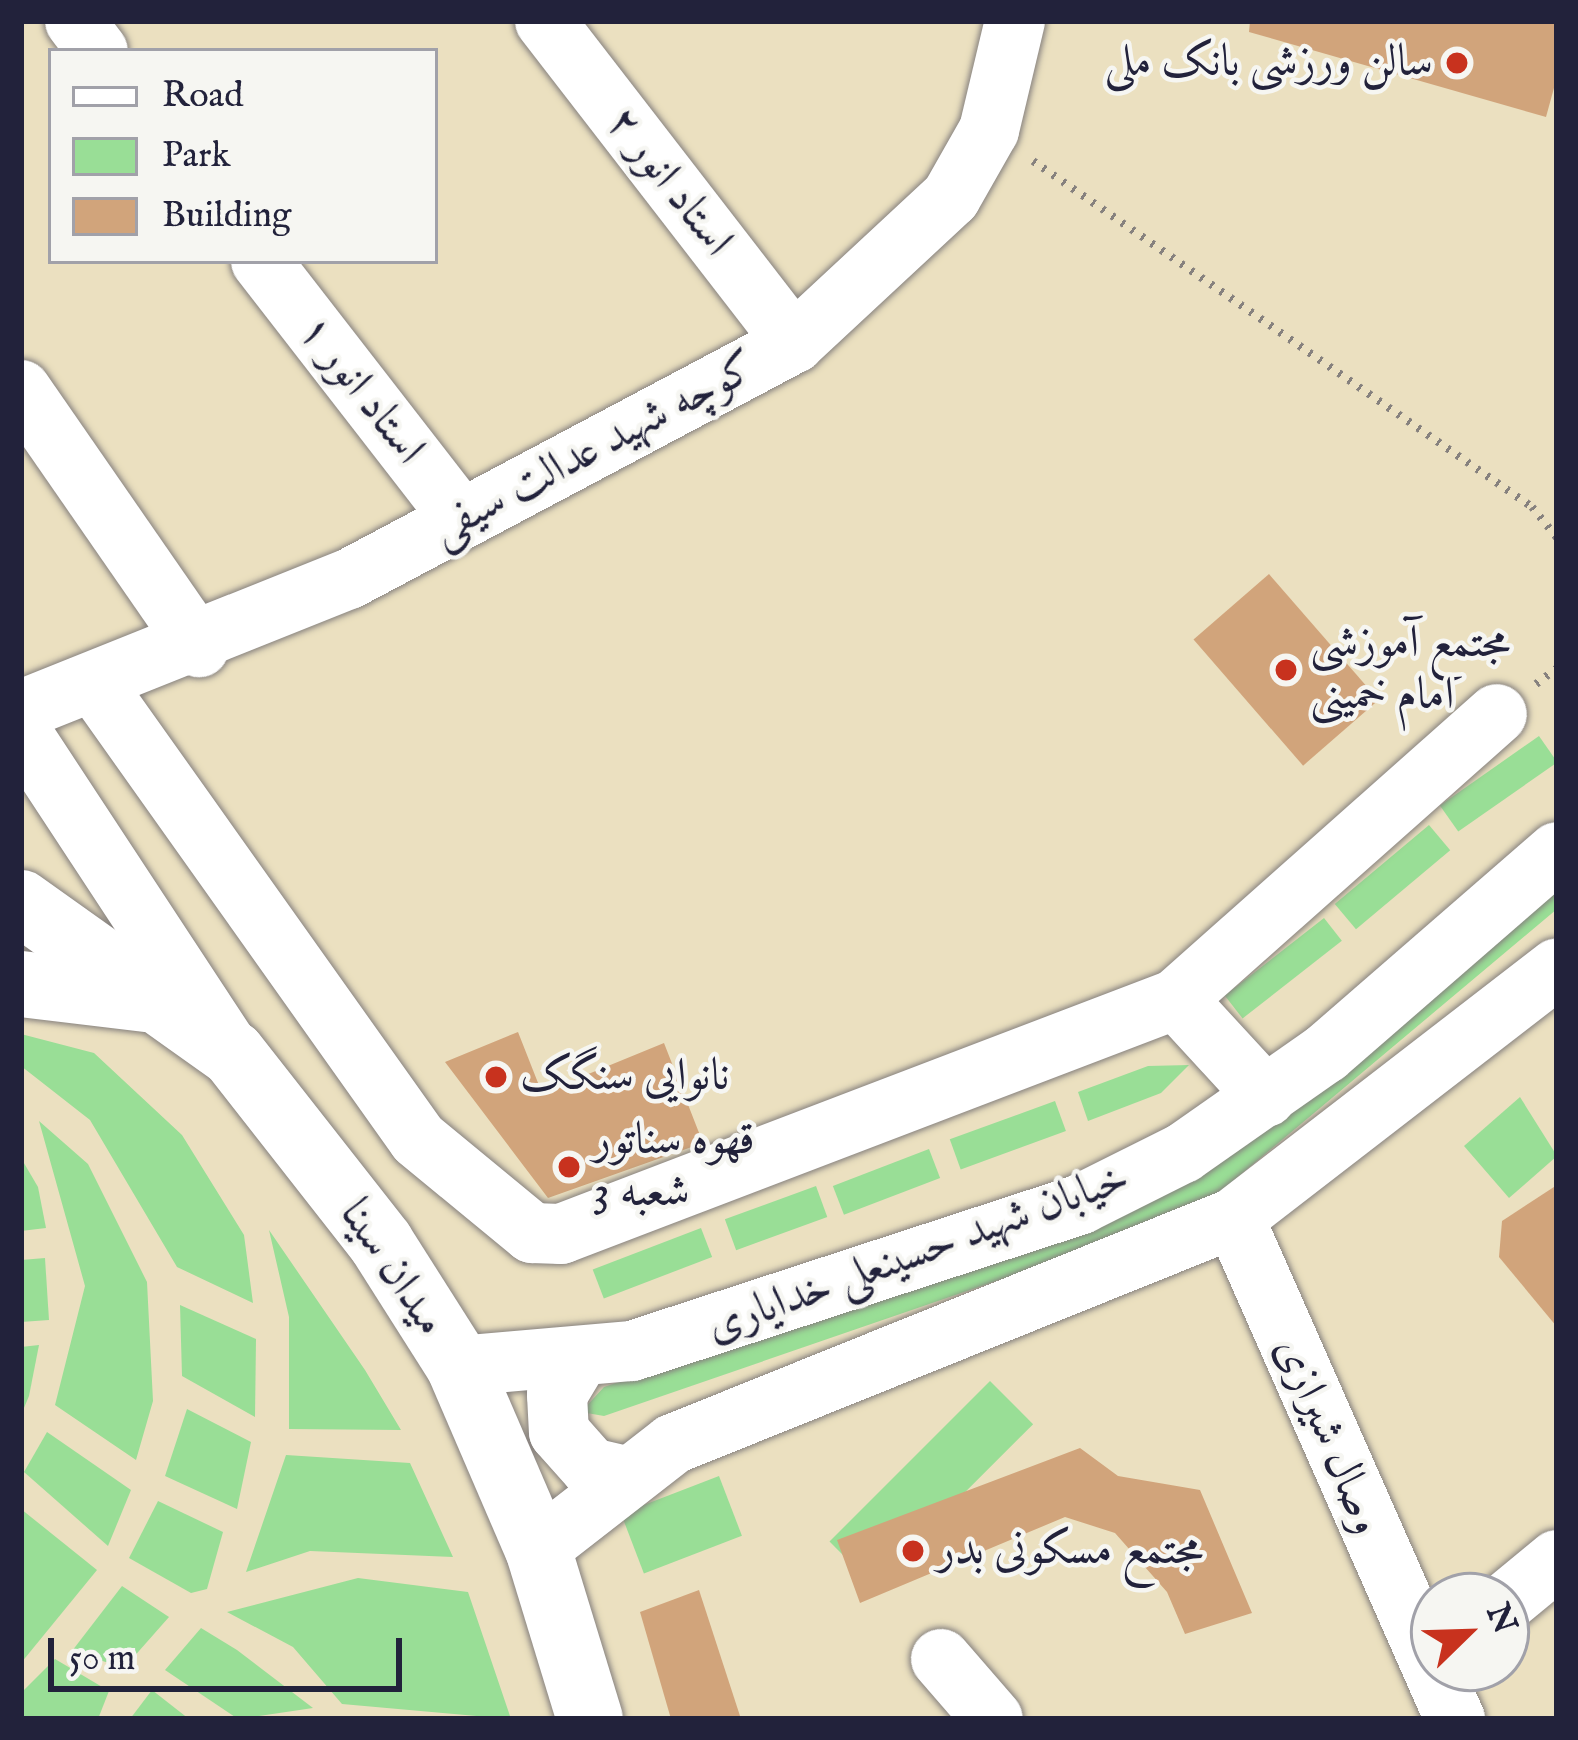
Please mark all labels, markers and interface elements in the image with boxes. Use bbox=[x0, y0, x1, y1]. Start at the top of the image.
place label: سالن ورزشی بانک ملی bbox=[1104, 36, 1433, 90]
legend bbox=[48, 48, 438, 264]
marker: سالن ورزشی بانک ملی bbox=[1444, 50, 1470, 76]
text: Road bbox=[162, 73, 243, 119]
street label: استاد انور ۲ bbox=[594, 97, 744, 267]
text: Park bbox=[162, 133, 230, 179]
text: Building bbox=[162, 193, 291, 239]
street label: استاد انور ۱ bbox=[286, 305, 436, 475]
street label: کوچه شهید عدالت سیفی bbox=[422, 341, 766, 557]
place label: مجتمع آموزشی امام خمینی bbox=[1310, 617, 1510, 723]
marker: مجتمع آموزشی امام خمینی bbox=[1273, 657, 1299, 683]
place label: نانوایی سنگک bbox=[520, 1050, 729, 1104]
marker: نانوایی سنگک bbox=[483, 1064, 509, 1090]
place label: قهوه سناتور شعبه 3 bbox=[593, 1114, 755, 1220]
street label: خیابان شهید حسینعلی خدایاری bbox=[699, 1151, 1137, 1355]
marker: قهوه سناتور شعبه 3 bbox=[556, 1154, 582, 1180]
street label: میدان سینا bbox=[327, 1190, 457, 1346]
street label: وصال شیرازی bbox=[1262, 1329, 1394, 1543]
place label: مجتمع مسکونی بدر bbox=[937, 1524, 1203, 1578]
marker: مجتمع مسکونی بدر bbox=[900, 1538, 926, 1564]
north arrow bbox=[1410, 1572, 1530, 1692]
text: N bbox=[1475, 1598, 1525, 1640]
scale bar bbox=[54, 1614, 408, 1688]
text: 50 m bbox=[69, 1636, 135, 1682]

